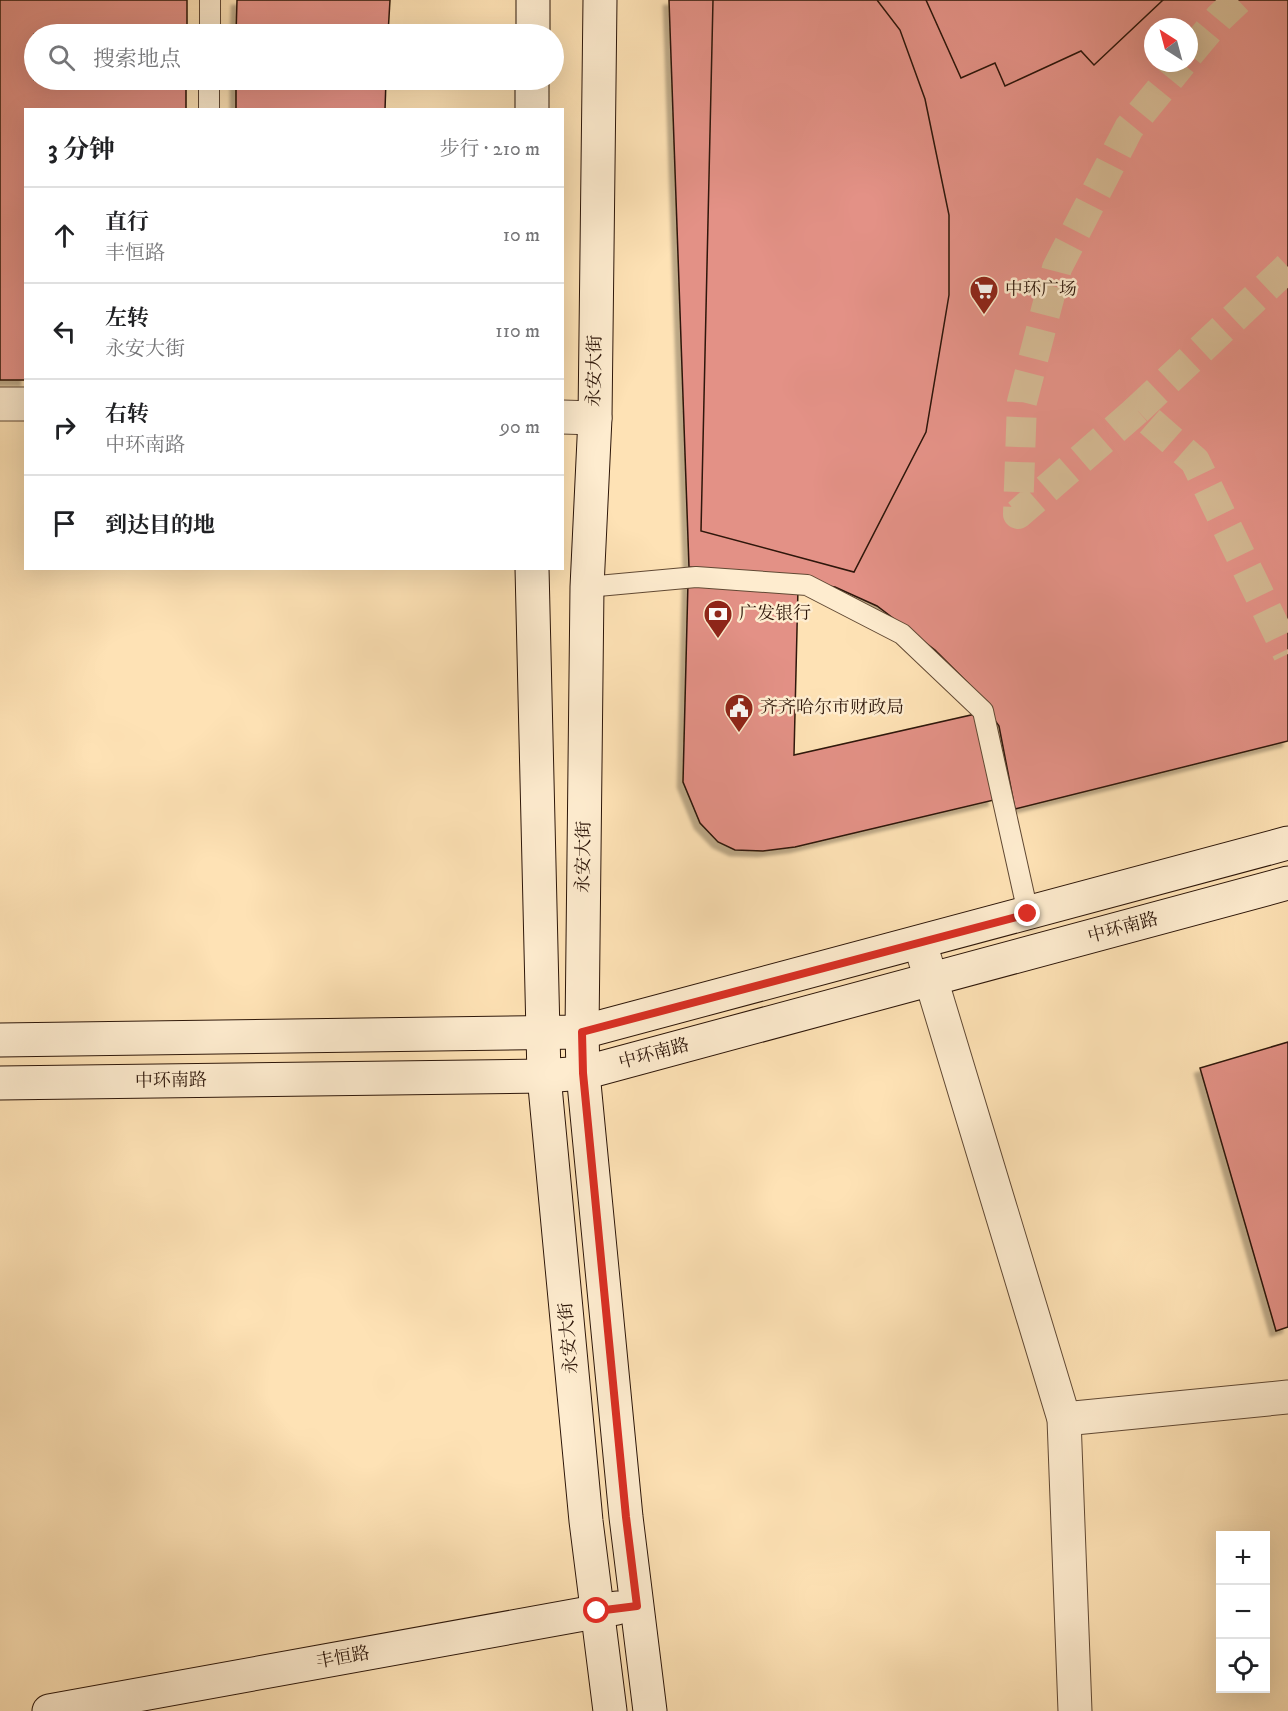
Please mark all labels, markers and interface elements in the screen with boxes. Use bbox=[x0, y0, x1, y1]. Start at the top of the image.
north arrow bbox=[1144, 18, 1198, 72]
search box bbox=[24, 24, 564, 90]
icon: search bbox=[45, 41, 78, 74]
text: 搜索地点 bbox=[93, 46, 181, 73]
text: 3 分钟 bbox=[48, 134, 115, 167]
text: 步行 · 210 m bbox=[439, 137, 540, 162]
text: 直行 bbox=[105, 209, 149, 236]
icon: ahead bbox=[48, 219, 81, 252]
text: 10 m bbox=[503, 223, 540, 248]
text: 丰恒路 bbox=[105, 241, 165, 266]
supermarket icon: 中环广场 bbox=[968, 274, 1000, 316]
place label: 中环广场 bbox=[1005, 279, 1077, 301]
text: 左转 bbox=[105, 305, 149, 332]
icon: left bbox=[48, 315, 81, 348]
text: 110 m bbox=[495, 319, 540, 344]
street label: 永安大街 bbox=[583, 335, 607, 407]
text: 永安大街 bbox=[105, 337, 185, 362]
text: 右转 bbox=[105, 401, 149, 428]
icon: right bbox=[48, 411, 81, 444]
text: 90 m bbox=[500, 415, 540, 440]
text: 中环南路 bbox=[105, 433, 185, 458]
icon: arrive bbox=[48, 507, 81, 540]
text: 到达目的地 bbox=[105, 512, 215, 539]
bank icon: 广发银行 bbox=[702, 598, 734, 640]
place label: 广发银行 bbox=[739, 603, 811, 625]
public building icon: 齐齐哈尔市财政局 bbox=[723, 692, 755, 734]
place label: 齐齐哈尔市财政局 bbox=[760, 697, 904, 719]
street label: 永安大街 bbox=[572, 821, 596, 893]
route end bbox=[1014, 900, 1040, 926]
street label: 中环南路 bbox=[1085, 908, 1161, 948]
street label: 中环南路 bbox=[616, 1034, 692, 1074]
street label: 中环南路 bbox=[135, 1069, 207, 1093]
street label: 永安大街 bbox=[555, 1301, 583, 1375]
map controls bbox=[1216, 1531, 1270, 1693]
button: + bbox=[1216, 1531, 1270, 1585]
button: − bbox=[1216, 1585, 1270, 1639]
route start bbox=[583, 1597, 609, 1623]
button: locate bbox=[1216, 1639, 1270, 1693]
street label: 丰恒路 bbox=[315, 1642, 371, 1674]

